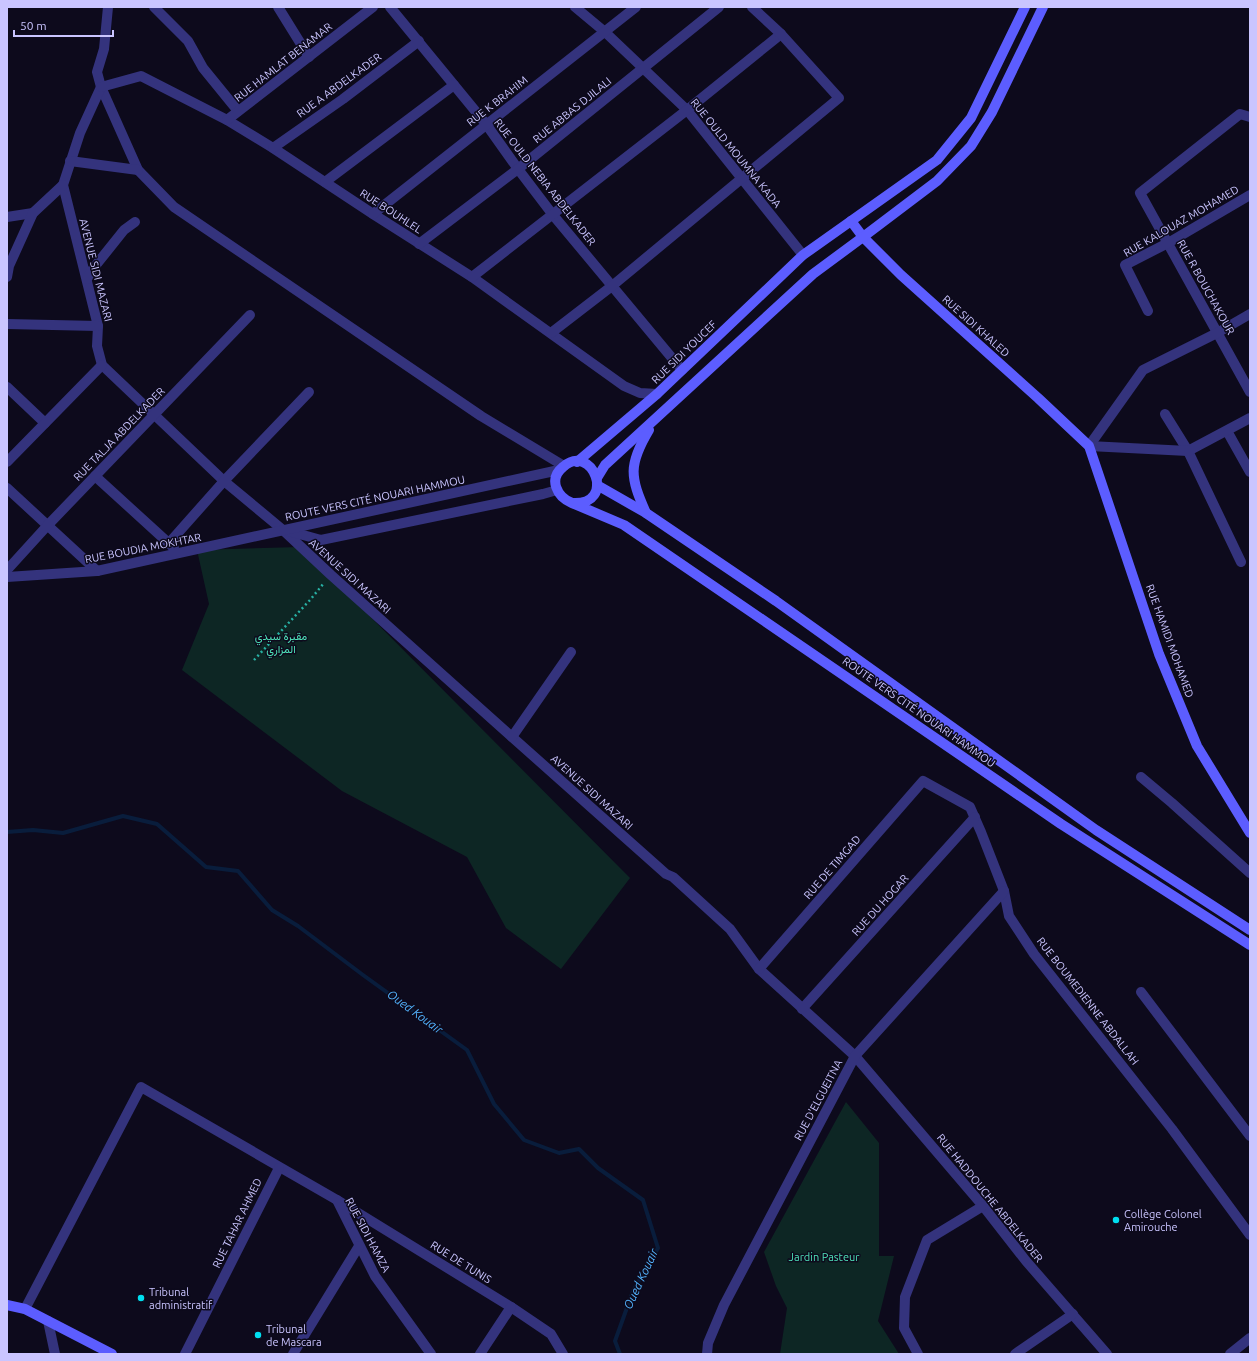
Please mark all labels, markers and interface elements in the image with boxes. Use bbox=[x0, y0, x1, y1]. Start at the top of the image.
scale bar bbox=[14, 12, 113, 38]
text: 50 m bbox=[20, 19, 47, 32]
street label: RUE HAMLAT BENAMAR bbox=[232, 20, 334, 104]
street label: RUE A ABDELKADER bbox=[294, 50, 384, 120]
street label: RUE K BRAHIM bbox=[464, 74, 530, 128]
street label: RUE ABBAS DJILALI bbox=[531, 75, 613, 145]
street label: RUE OULD MOUMNA KADA bbox=[688, 96, 784, 211]
street label: RUE OULD NEBIA ABDELKADER bbox=[492, 116, 598, 248]
street label: RUE KALOUAZ MOHAMED bbox=[1121, 183, 1241, 259]
street label: RUE BOUHLEL bbox=[358, 187, 424, 236]
street label: AVENUE SIDI MAZARI bbox=[77, 217, 115, 323]
street label: RUE R BOUCHAKOUR bbox=[1175, 238, 1237, 337]
street label: RUE SIDI KHALED bbox=[940, 293, 1012, 359]
street label: RUE SIDI YOUCEF bbox=[649, 318, 719, 386]
street label: RUE TALJA ABDELKADER bbox=[71, 385, 167, 483]
street label: ROUTE VERS CITÉ NOUARI HAMMOU bbox=[284, 472, 466, 523]
street label: RUE BOUDIA MOKHTAR bbox=[84, 531, 202, 565]
street label: AVENUE SIDI MAZARI bbox=[307, 536, 393, 616]
street label: RUE HAMIDI MOHAMED bbox=[1144, 583, 1196, 700]
park label: مقبرة سيدي المزاري bbox=[255, 630, 307, 659]
street label: ROUTE VERS CITÉ NOUARI HAMMOU bbox=[840, 654, 998, 770]
street label: AVENUE SIDI MAZARI bbox=[549, 752, 635, 832]
street label: RUE DE TIMGAD bbox=[801, 833, 863, 901]
street label: RUE DU HOGAR bbox=[849, 872, 911, 938]
street label: RUE BOUMEDIENNE ABDALLAH bbox=[1035, 935, 1141, 1067]
water label: Oued Kouair bbox=[385, 987, 446, 1036]
street label: RUE D'ELGUEITNA bbox=[792, 1057, 845, 1142]
street label: RUE HADDOUCHE ABDELKADER bbox=[935, 1132, 1045, 1265]
street label: RUE TAHAR AHMED bbox=[210, 1176, 264, 1270]
street label: RUE SIDI HAMZA bbox=[343, 1196, 393, 1275]
place label: Collège Colonel Amirouche bbox=[1124, 1208, 1202, 1233]
marker: Collège Colonel Amirouche bbox=[1111, 1215, 1121, 1225]
street label: RUE DE TUNIS bbox=[428, 1238, 494, 1286]
water label: Oued Kouair bbox=[621, 1246, 660, 1311]
park label: Jardin Pasteur bbox=[789, 1251, 860, 1263]
place label: Tribunal administratif bbox=[149, 1286, 213, 1311]
marker: Tribunal administratif bbox=[136, 1293, 146, 1303]
place label: Tribunal de Mascara bbox=[266, 1323, 322, 1348]
marker: Tribunal de Mascara bbox=[253, 1330, 263, 1340]

